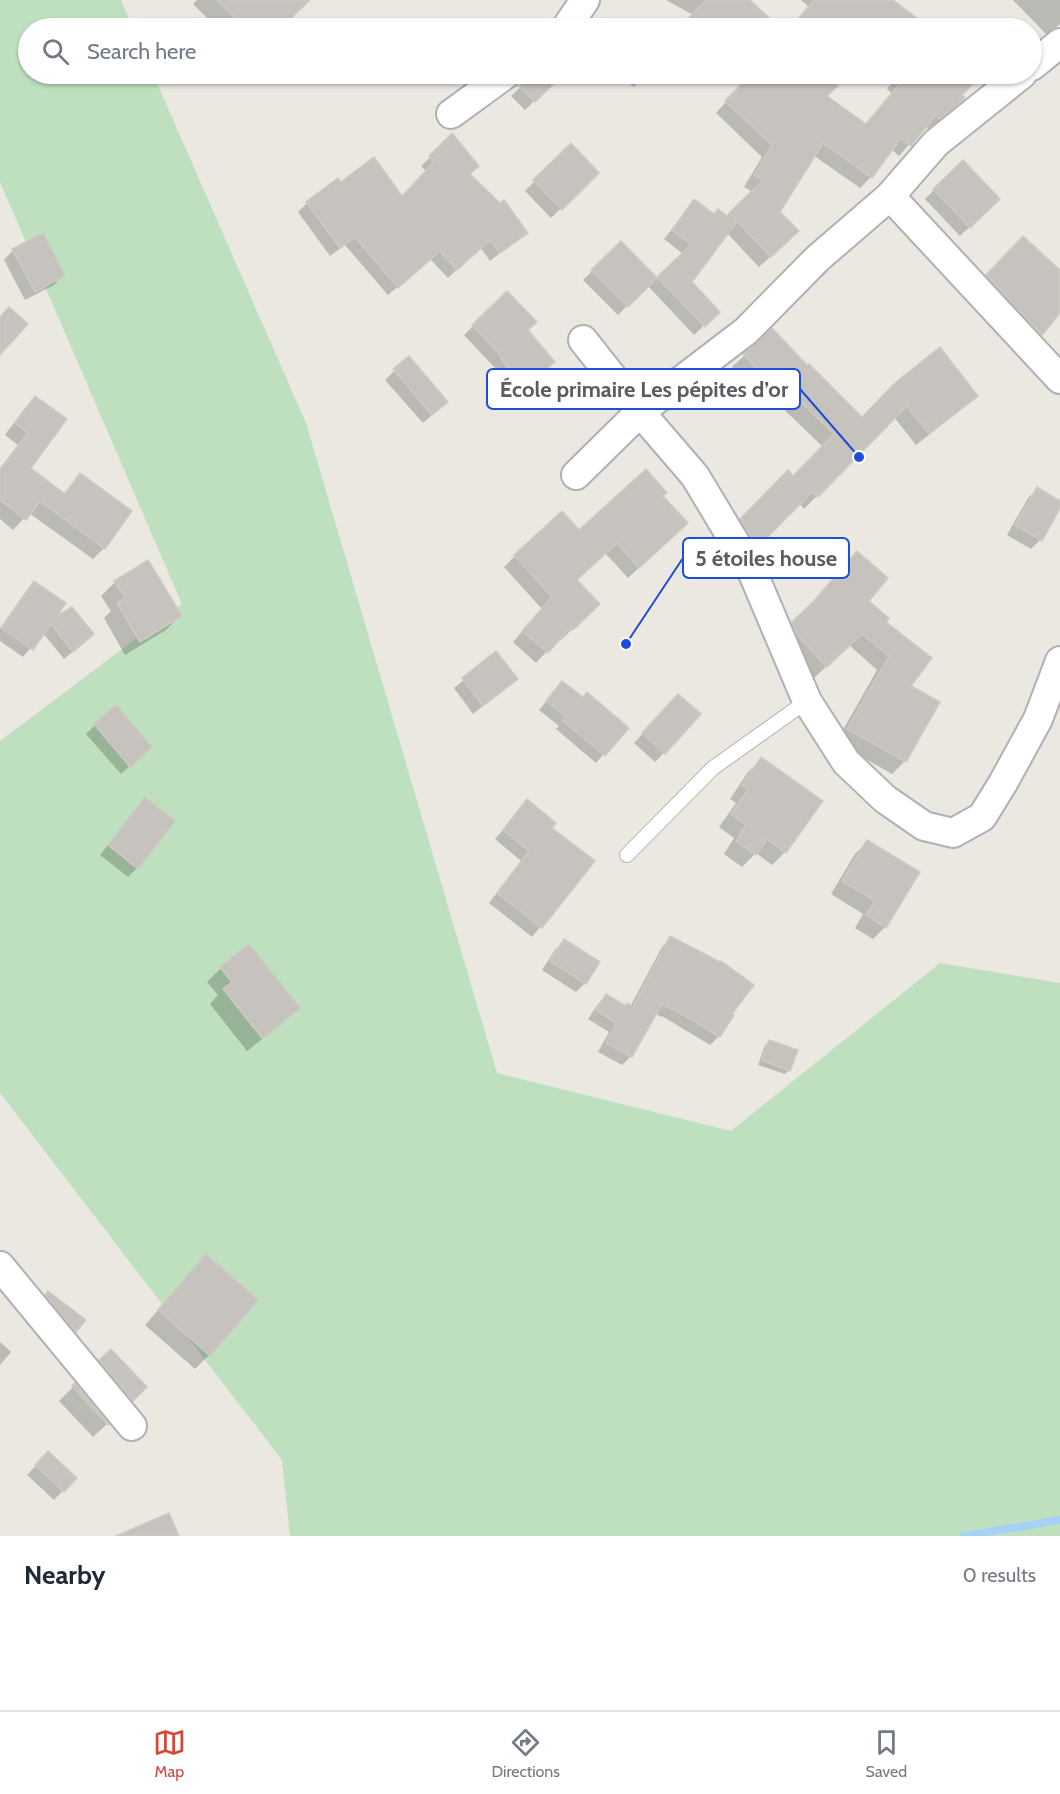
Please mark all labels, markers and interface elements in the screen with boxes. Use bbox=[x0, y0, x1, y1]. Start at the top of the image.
search box bbox=[18, 18, 1042, 84]
icon: search bbox=[39, 35, 72, 68]
text: Search here bbox=[87, 38, 196, 65]
callout: École primaire Les pépites d’or bbox=[487, 369, 800, 409]
text: École primaire Les pépites d’or bbox=[500, 376, 789, 403]
callout: 5 étoiles house bbox=[683, 538, 849, 578]
text: 5 étoiles house bbox=[695, 545, 837, 572]
text: Nearby bbox=[24, 1559, 105, 1591]
text: 0 results bbox=[963, 1563, 1036, 1587]
tab: Map bbox=[153, 1726, 186, 1781]
tab: Directions bbox=[492, 1726, 560, 1781]
tab: Saved bbox=[866, 1726, 907, 1781]

